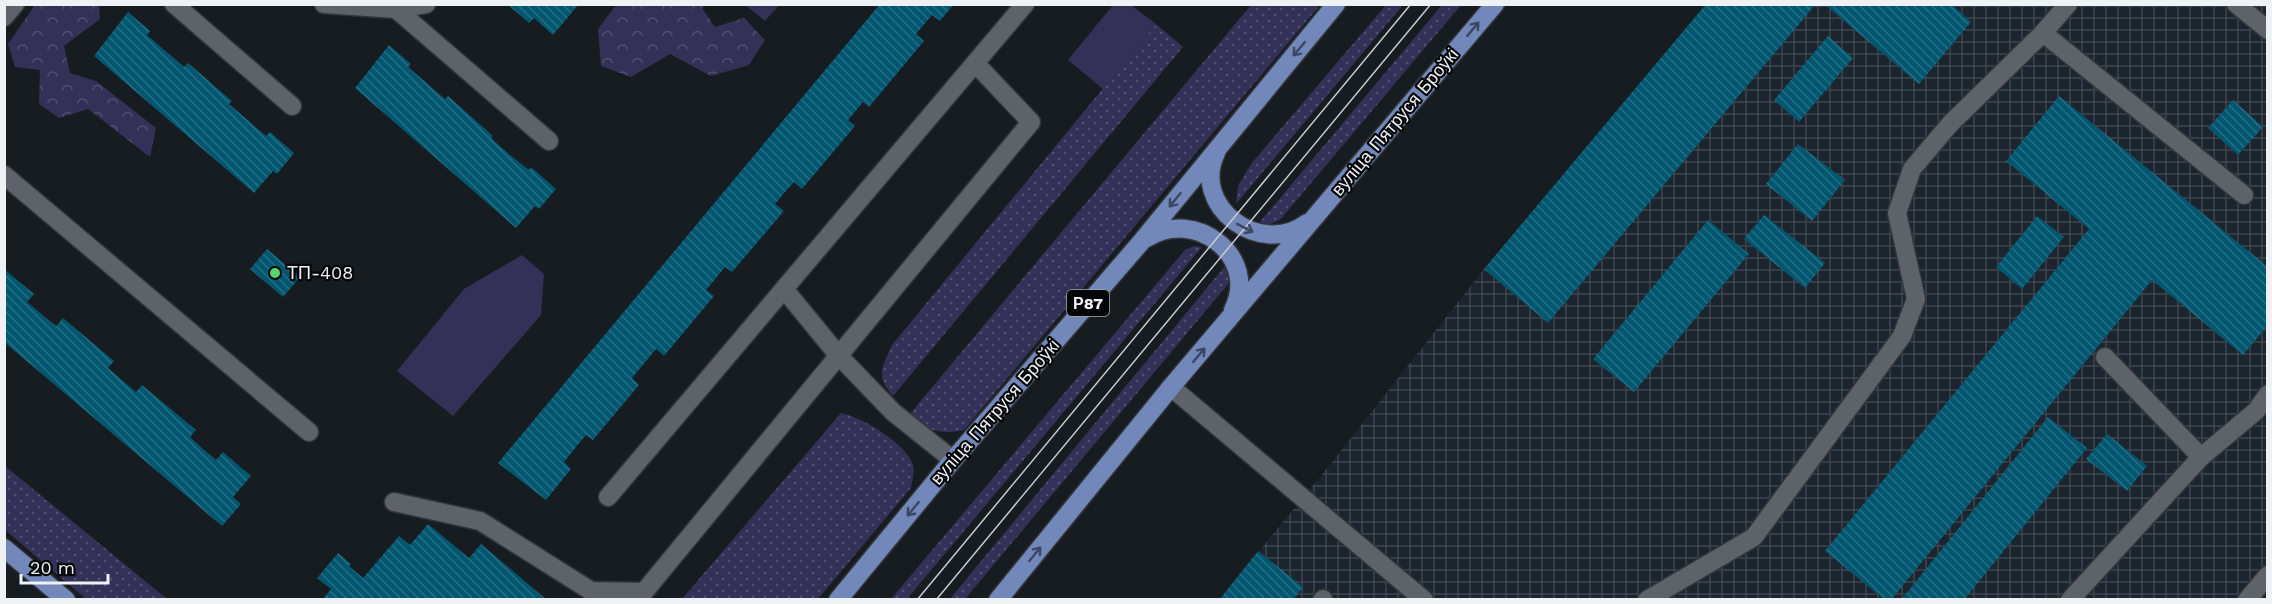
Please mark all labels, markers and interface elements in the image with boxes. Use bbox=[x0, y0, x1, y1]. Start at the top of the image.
one-way arrow bbox=[1467, 21, 1480, 37]
one-way arrow bbox=[1293, 41, 1306, 57]
street label: вуліца Пятруся Броўкі bbox=[1327, 44, 1462, 200]
one-way arrow bbox=[1168, 192, 1182, 207]
one-way arrow bbox=[1236, 223, 1254, 234]
place label: ТП-408 bbox=[287, 262, 353, 283]
marker: ТП-408 bbox=[268, 266, 282, 280]
road number: Р87 bbox=[1067, 290, 1109, 316]
street label: вуліца Пятруся Броўкі bbox=[926, 335, 1064, 489]
one-way arrow bbox=[1192, 347, 1205, 363]
one-way arrow bbox=[906, 501, 919, 517]
one-way arrow bbox=[1028, 546, 1041, 562]
scale bar bbox=[21, 547, 108, 585]
text: 20 m bbox=[30, 557, 75, 578]

